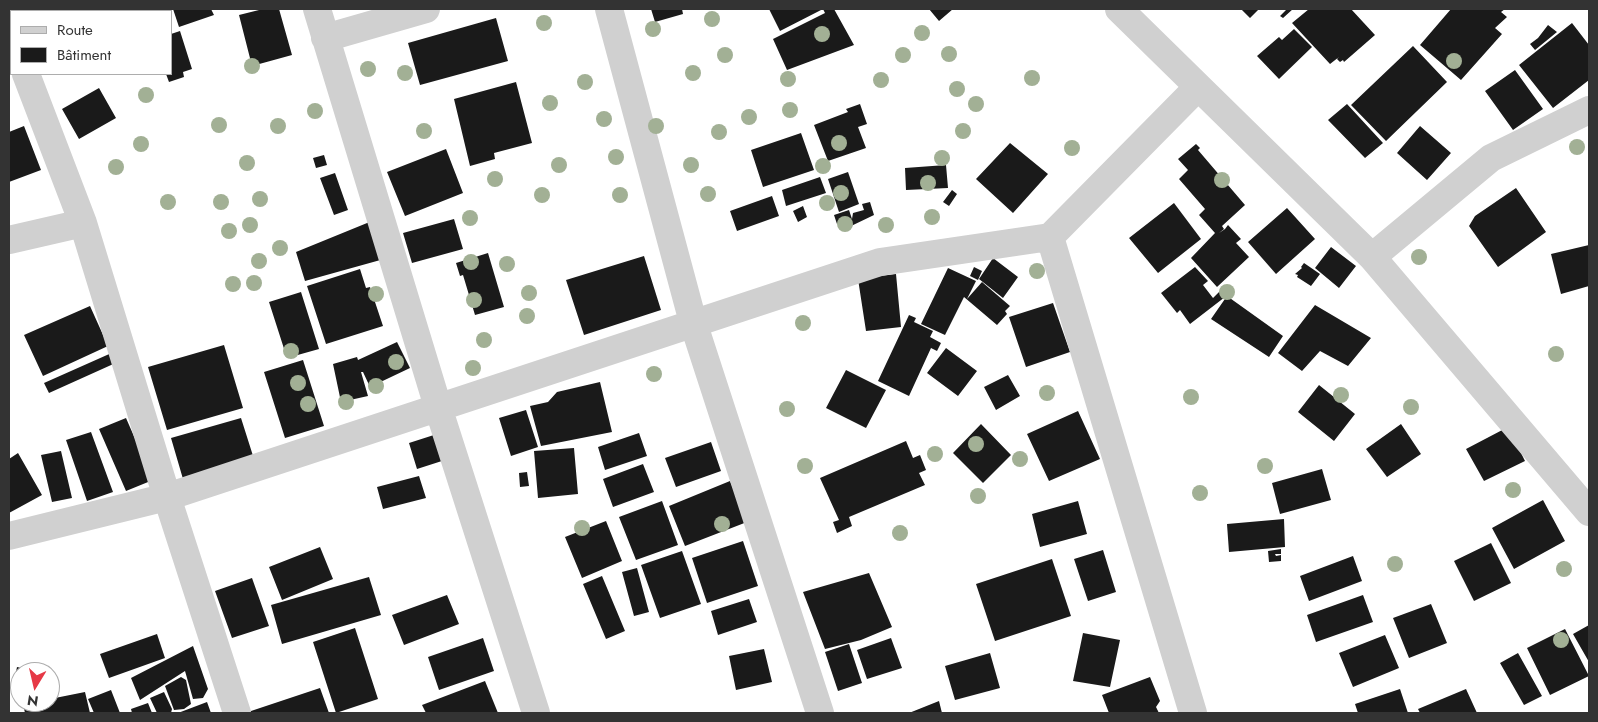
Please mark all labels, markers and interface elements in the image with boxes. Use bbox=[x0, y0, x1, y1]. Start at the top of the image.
legend bbox=[10, 10, 172, 75]
text: Route bbox=[57, 19, 93, 41]
text: Bâtiment bbox=[57, 44, 111, 66]
north arrow bbox=[10, 662, 60, 712]
text: N bbox=[26, 690, 40, 712]

